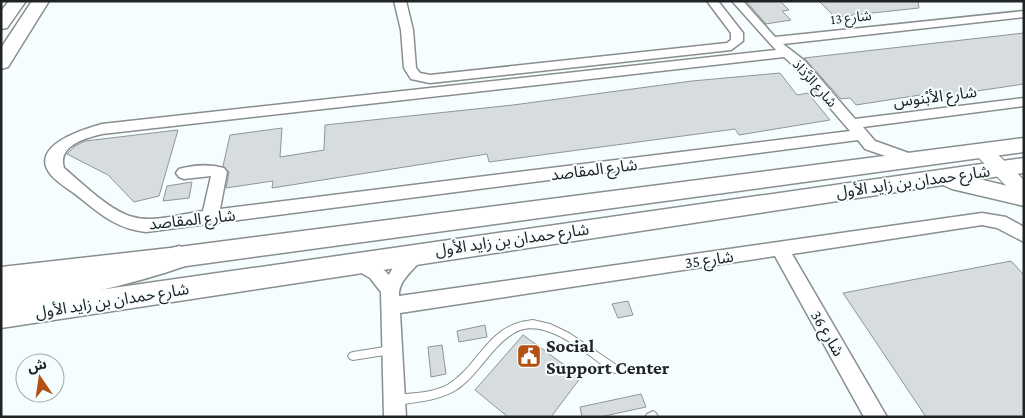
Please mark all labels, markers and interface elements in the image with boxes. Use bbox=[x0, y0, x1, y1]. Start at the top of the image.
street label: شارع 13 bbox=[830, 7, 873, 30]
street label: شارع الرَّذاذ bbox=[787, 56, 841, 112]
street label: شارع الأبْنوس bbox=[892, 83, 978, 114]
street label: شارع المقاصد bbox=[550, 156, 639, 187]
street label: شارع حمدان بن زايد الأول bbox=[835, 162, 992, 205]
street label: شارع المقاصد bbox=[148, 207, 237, 236]
street label: شارع حمدان بن زايد الأول bbox=[434, 220, 591, 263]
street label: شارع 35 bbox=[683, 248, 735, 275]
street label: شارع حمدان بن زايد الأول bbox=[34, 280, 191, 325]
street label: شارع 36 bbox=[804, 307, 847, 361]
place label: Social Support Center bbox=[546, 335, 670, 378]
public building icon: Social Support Center bbox=[516, 343, 542, 369]
north arrow bbox=[15, 353, 65, 403]
text: ش bbox=[26, 355, 48, 375]

